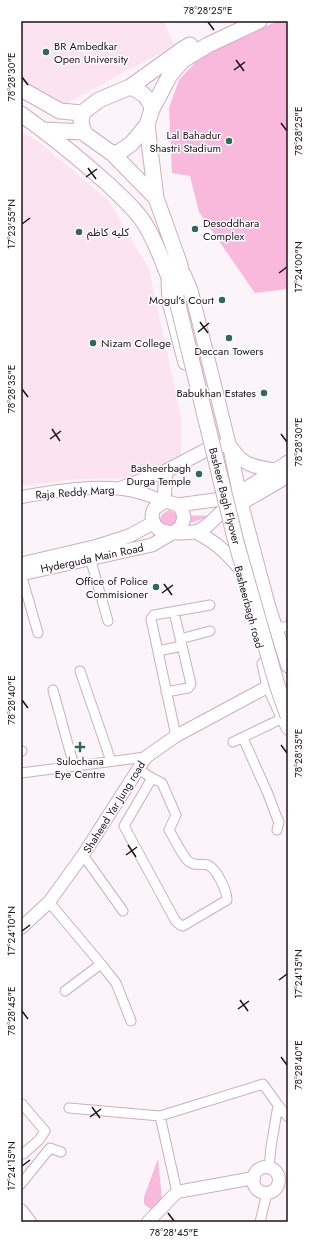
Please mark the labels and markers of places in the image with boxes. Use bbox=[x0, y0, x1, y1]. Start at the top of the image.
place label: BR Ambedkar Open University bbox=[54, 38, 128, 67]
marker: BR Ambedkar Open University bbox=[41, 47, 51, 57]
place label: Lal Bahadur Shastri Stadium bbox=[149, 127, 221, 156]
marker: Lal Bahadur Shastri Stadium bbox=[224, 136, 234, 146]
place label: Desoddhara Complex bbox=[203, 215, 259, 244]
place label: كليه كاظم bbox=[87, 224, 129, 241]
marker: Desoddhara Complex bbox=[190, 224, 200, 234]
marker: كليه كاظم bbox=[74, 227, 84, 237]
place label: Mogul’s Court bbox=[149, 292, 214, 308]
marker: Mogul’s Court bbox=[217, 295, 227, 305]
marker: Deccan Towers bbox=[224, 333, 234, 343]
place label: Nizam College bbox=[101, 335, 171, 351]
marker: Nizam College bbox=[88, 338, 98, 348]
place label: Deccan Towers bbox=[194, 343, 264, 359]
place label: Babukhan Estates bbox=[176, 385, 257, 401]
marker: Babukhan Estates bbox=[259, 388, 269, 398]
place label: Basheerbagh Durga Temple bbox=[127, 460, 191, 489]
marker: Basheerbagh Durga Temple bbox=[194, 469, 204, 479]
place label: Office of Police Commisioner bbox=[75, 573, 148, 602]
marker: Office of Police Commisioner bbox=[151, 582, 161, 592]
marker: Sulochana Eye Centre bbox=[74, 741, 86, 753]
place label: Sulochana Eye Centre bbox=[55, 753, 106, 782]

